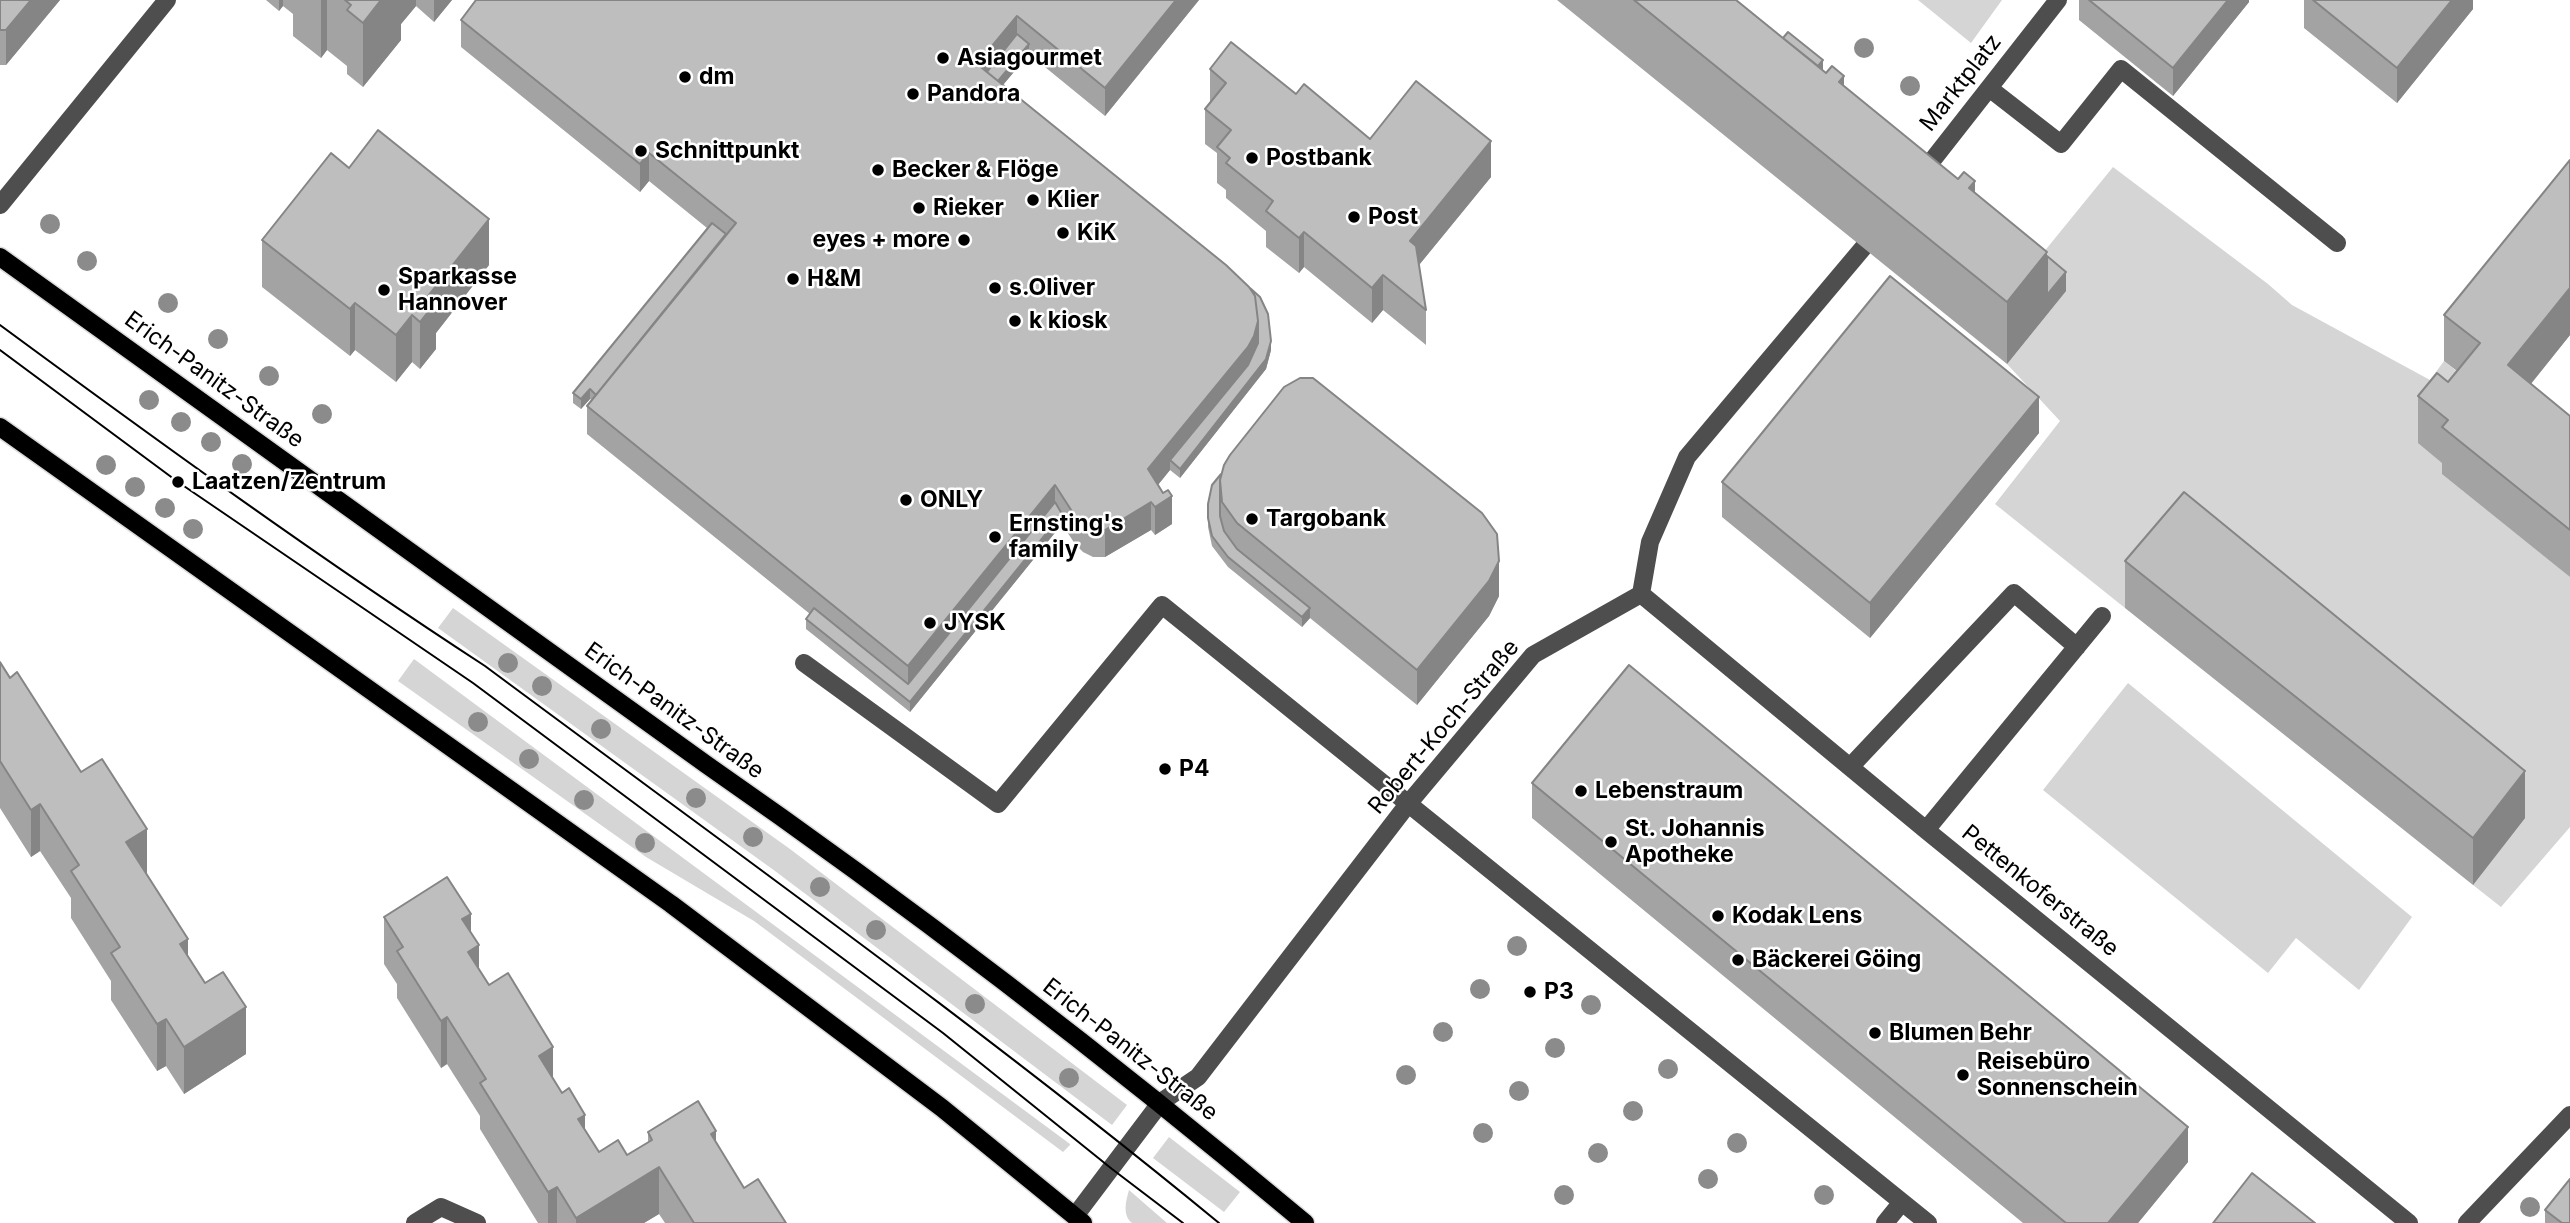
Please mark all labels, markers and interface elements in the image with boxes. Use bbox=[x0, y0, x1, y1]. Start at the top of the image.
street label: Marktplatz bbox=[1915, 29, 2007, 137]
place label: Asiagourmet bbox=[957, 44, 1102, 72]
marker: Asiagourmet bbox=[935, 50, 951, 66]
place label: dm bbox=[699, 63, 734, 91]
marker: dm bbox=[677, 69, 693, 85]
place label: Pandora bbox=[927, 80, 1020, 108]
marker: Pandora bbox=[905, 86, 921, 102]
place label: Schnittpunkt bbox=[655, 137, 799, 165]
marker: Schnittpunkt bbox=[633, 143, 649, 159]
place label: Postbank bbox=[1266, 144, 1372, 172]
marker: Postbank bbox=[1244, 150, 1260, 166]
place label: Becker & Flöge bbox=[892, 156, 1059, 184]
marker: Becker & Flöge bbox=[870, 162, 886, 178]
place label: Klier bbox=[1047, 186, 1099, 214]
marker: Klier bbox=[1025, 192, 1041, 208]
place label: Rieker bbox=[933, 194, 1004, 222]
marker: Rieker bbox=[911, 200, 927, 216]
place label: Post bbox=[1368, 203, 1418, 231]
marker: Post bbox=[1346, 209, 1362, 225]
place label: KiK bbox=[1077, 219, 1116, 247]
marker: KiK bbox=[1055, 225, 1071, 241]
place label: eyes + more bbox=[813, 226, 950, 254]
marker: eyes + more bbox=[956, 232, 972, 248]
place label: Sparkasse Hannover bbox=[398, 263, 517, 317]
place label: H&M bbox=[807, 265, 861, 293]
marker: H&M bbox=[785, 271, 801, 287]
place label: s.Oliver bbox=[1009, 274, 1095, 302]
marker: s.Oliver bbox=[987, 280, 1003, 296]
marker: Sparkasse Hannover bbox=[376, 282, 392, 298]
street label: Erich-Panitz-Straße bbox=[119, 306, 309, 454]
place label: k kiosk bbox=[1029, 307, 1108, 335]
marker: k kiosk bbox=[1007, 313, 1023, 329]
place label: Laatzen/Zentrum bbox=[192, 468, 386, 496]
marker: Laatzen/Zentrum bbox=[170, 474, 186, 490]
place label: ONLY bbox=[920, 486, 983, 514]
marker: ONLY bbox=[898, 492, 914, 508]
place label: Targobank bbox=[1266, 505, 1386, 533]
place label: Ernsting's family bbox=[1009, 510, 1124, 564]
marker: Targobank bbox=[1244, 511, 1260, 527]
marker: Ernsting's family bbox=[987, 529, 1003, 545]
place label: JYSK bbox=[944, 609, 1006, 637]
marker: JYSK bbox=[922, 615, 938, 631]
street label: Robert-Koch-Straße bbox=[1363, 634, 1525, 820]
street label: Erich-Panitz-Straße bbox=[579, 637, 769, 785]
place label: P4 bbox=[1179, 755, 1209, 783]
marker: P4 bbox=[1157, 761, 1173, 777]
place label: Lebenstraum bbox=[1595, 777, 1743, 805]
marker: Lebenstraum bbox=[1573, 783, 1589, 799]
place label: St. Johannis Apotheke bbox=[1625, 815, 1765, 869]
street label: Pettenkoferstraße bbox=[1956, 819, 2124, 963]
marker: St. Johannis Apotheke bbox=[1603, 834, 1619, 850]
place label: Kodak Lens bbox=[1732, 902, 1862, 930]
marker: Kodak Lens bbox=[1710, 908, 1726, 924]
place label: Bäckerei Göing bbox=[1752, 946, 1921, 974]
marker: Bäckerei Göing bbox=[1730, 952, 1746, 968]
street label: Erich-Panitz-Straße bbox=[1037, 973, 1223, 1127]
place label: P3 bbox=[1544, 978, 1574, 1006]
marker: P3 bbox=[1522, 984, 1538, 1000]
place label: Blumen Behr bbox=[1889, 1019, 2032, 1047]
marker: Blumen Behr bbox=[1867, 1025, 1883, 1041]
place label: Reisebüro Sonnenschein bbox=[1977, 1048, 2138, 1102]
marker: Reisebüro Sonnenschein bbox=[1955, 1067, 1971, 1083]

